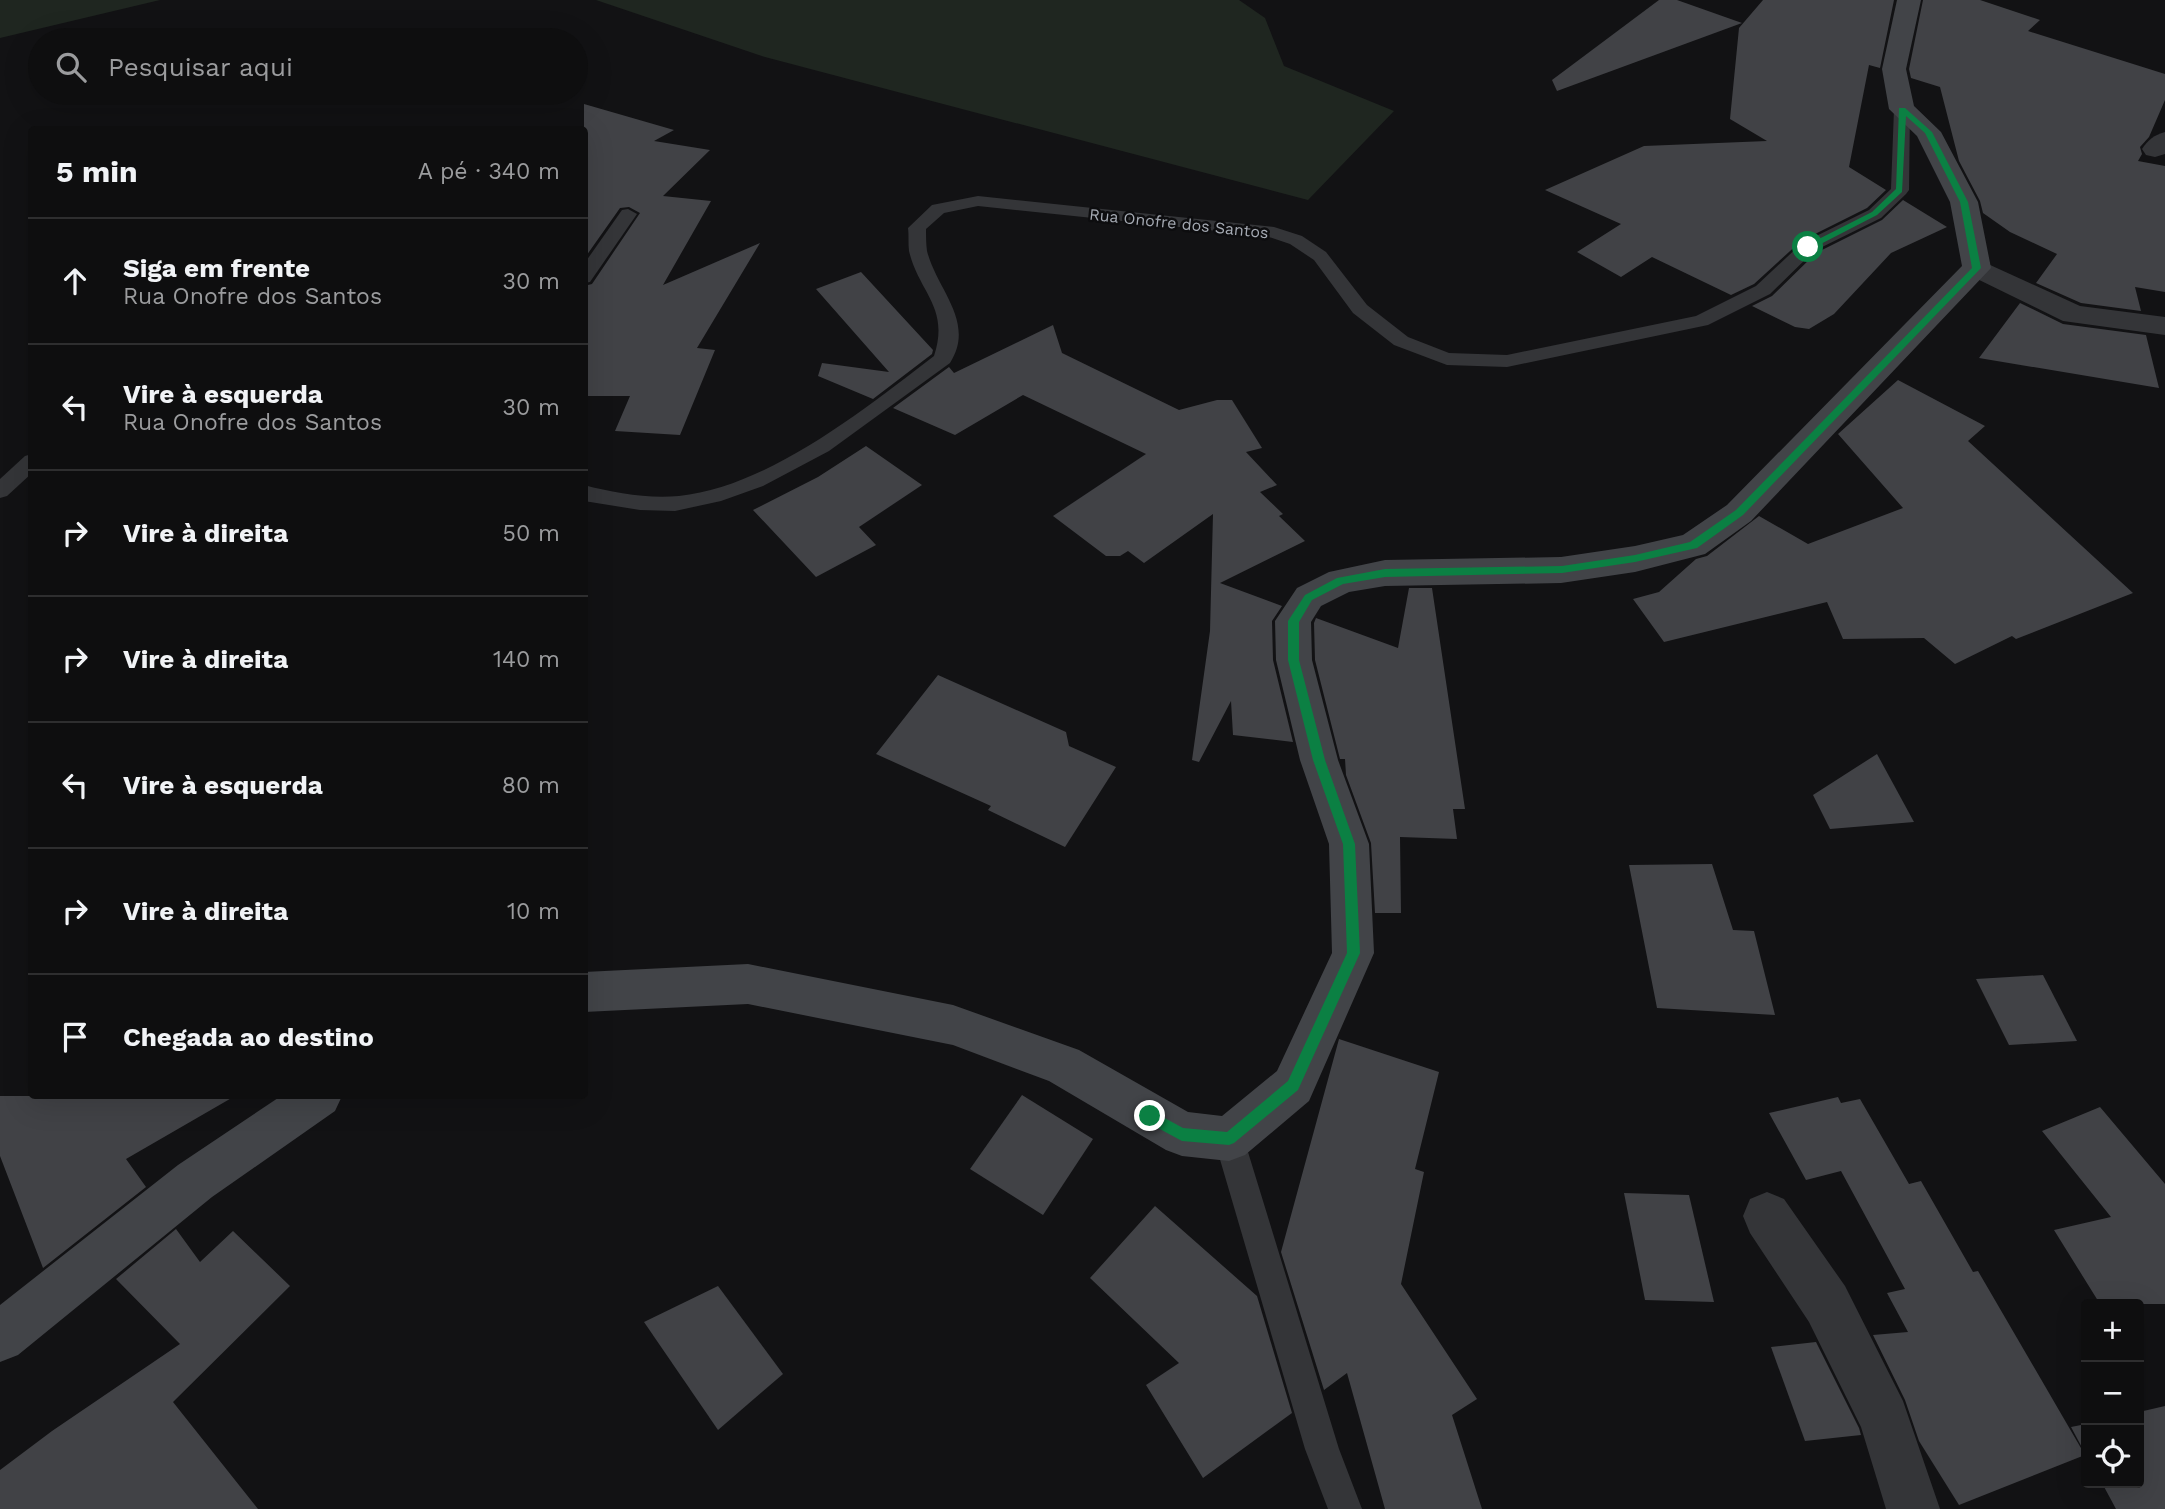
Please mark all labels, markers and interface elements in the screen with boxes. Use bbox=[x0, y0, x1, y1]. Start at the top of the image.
search box bbox=[28, 28, 588, 105]
icon: search bbox=[52, 48, 90, 86]
text: Pesquisar aqui bbox=[108, 52, 293, 82]
text: 5 min bbox=[56, 154, 138, 189]
text: A pé · 340 m bbox=[418, 158, 560, 185]
street label: Rua Onofre dos Santos bbox=[1088, 205, 1270, 242]
route start bbox=[1792, 231, 1823, 262]
text: Siga em frente bbox=[123, 253, 310, 283]
icon: ahead bbox=[56, 262, 94, 300]
text: 30 m bbox=[503, 268, 560, 295]
text: Rua Onofre dos Santos bbox=[123, 283, 382, 310]
text: Vire à esquerda bbox=[123, 379, 323, 409]
icon: left bbox=[56, 388, 94, 426]
text: 30 m bbox=[503, 394, 560, 421]
text: Rua Onofre dos Santos bbox=[123, 409, 382, 436]
icon: right bbox=[56, 514, 94, 552]
text: Vire à direita bbox=[123, 518, 288, 548]
text: 50 m bbox=[503, 520, 560, 547]
icon: right bbox=[56, 640, 94, 678]
text: Vire à direita bbox=[123, 644, 288, 674]
text: 140 m bbox=[493, 646, 560, 673]
icon: left bbox=[56, 766, 94, 804]
text: Vire à esquerda bbox=[123, 770, 323, 800]
text: 80 m bbox=[502, 772, 560, 799]
icon: right bbox=[56, 892, 94, 930]
text: Vire à direita bbox=[123, 896, 288, 926]
text: 10 m bbox=[507, 898, 560, 925]
icon: arrive bbox=[56, 1018, 94, 1056]
text: Chegada ao destino bbox=[123, 1022, 374, 1052]
route end bbox=[1134, 1100, 1165, 1131]
map controls bbox=[2081, 1299, 2144, 1488]
button: + bbox=[2081, 1299, 2144, 1362]
button: − bbox=[2081, 1362, 2144, 1425]
button: locate bbox=[2081, 1425, 2144, 1488]

